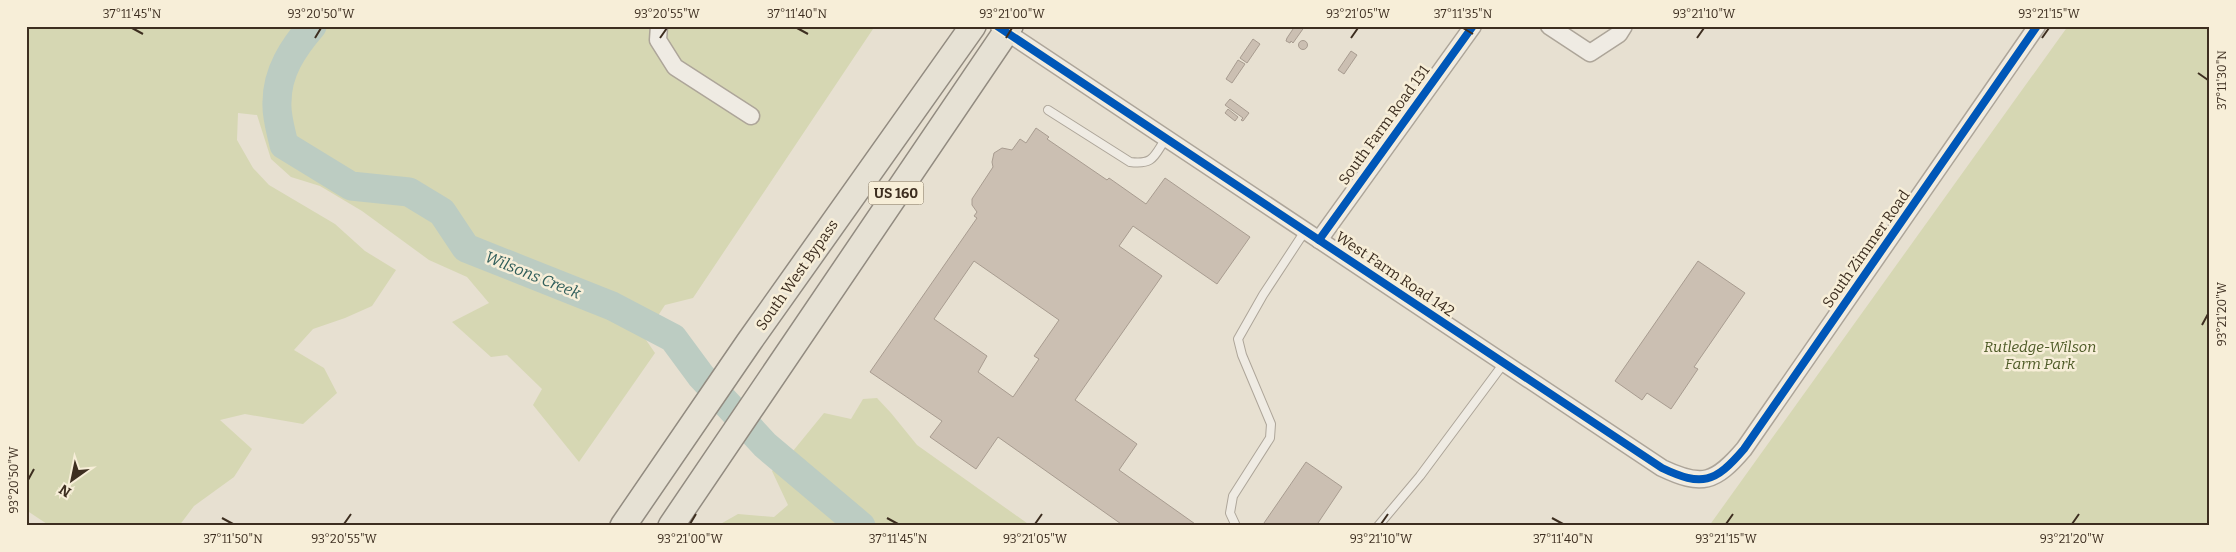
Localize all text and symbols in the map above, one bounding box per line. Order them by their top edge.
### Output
text: 37°11'45"N [103,7,162,21]
text: 93°20'50"W [287,7,355,21]
text: 93°20'55"W [634,7,701,21]
text: 37°11'40"N [767,7,827,21]
text: 93°21'00"W [979,7,1045,21]
text: 93°21'05"W [1326,7,1391,21]
text: 37°11'35"N [1434,7,1493,21]
text: 93°21'10"W [1673,7,1736,21]
text: 93°21'15"W [2018,7,2080,21]
text: 37°11'30"N [2215,50,2229,110]
street label: South Farm Road 131 [1335,62,1433,188]
road number: US 160 [868,182,924,204]
street label: South Zimmer Road [1819,187,1913,311]
street label: South West Bypass [752,216,842,334]
street label: West Farm Road 142 [1332,228,1458,320]
water label: Wilsons Creek [482,247,584,303]
text: 93°21'20"W [2215,281,2229,346]
park label: Rutledge-Wilson Farm Park [1984,338,2096,373]
text: 93°20'50"W [7,446,21,514]
north arrow [48,454,98,504]
text: N [56,480,74,501]
text: 37°11'50"N [203,532,263,546]
text: 93°20'55"W [311,532,378,546]
text: 93°21'00"W [657,532,723,546]
text: 37°11'45"N [869,532,928,546]
text: 93°21'05"W [1003,532,1068,546]
text: 93°21'10"W [1350,532,1413,546]
text: 37°11'40"N [1533,532,1593,546]
text: 93°21'15"W [1695,532,1757,546]
text: 93°21'20"W [2040,532,2105,546]

